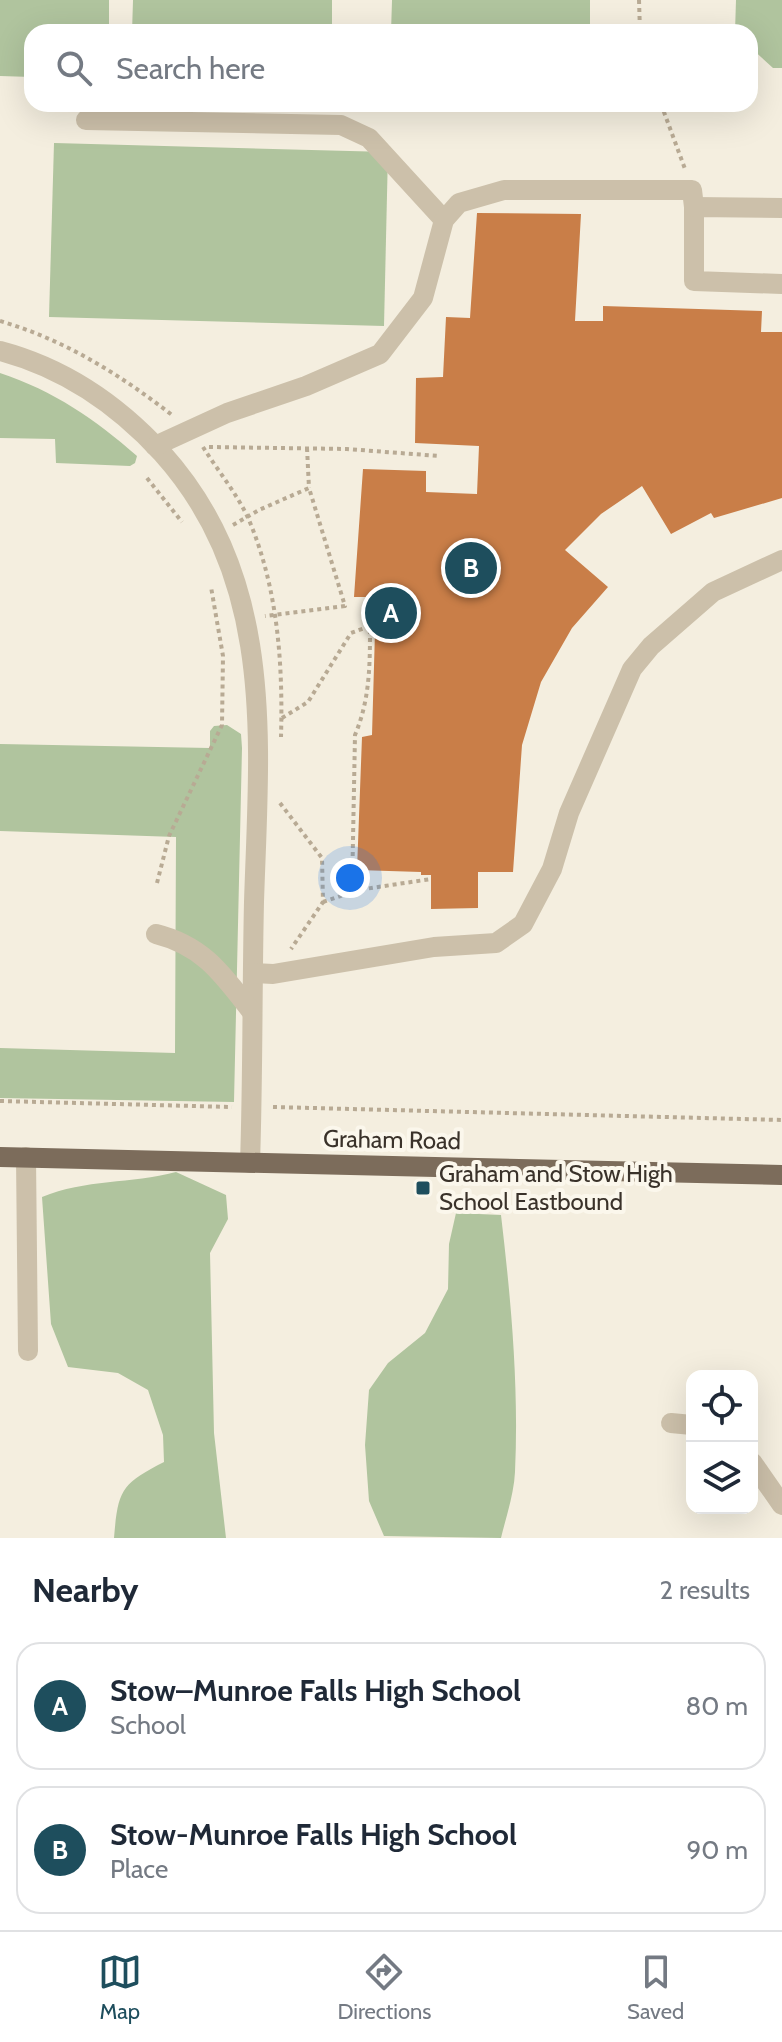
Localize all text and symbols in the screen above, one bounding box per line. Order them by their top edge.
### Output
search box [24,24,758,112]
icon: search [52,46,96,90]
text: Search here [116,50,265,87]
pin: B [445,538,497,598]
pin: A [365,583,417,643]
your location [330,858,370,898]
street label: Graham Road [323,1124,461,1155]
place label: Graham and Stow High School Eastbound [439,1159,673,1216]
marker: Graham and Stow High School Eastbound [414,1179,432,1197]
map controls [686,1370,758,1514]
button: locate [686,1370,758,1442]
button: layers [686,1442,758,1514]
text: Nearby [32,1569,139,1611]
text: 2 results [659,1574,750,1606]
text: Stow–Munroe Falls High School [110,1672,521,1709]
text: A [52,1690,68,1722]
text: 80 m [685,1690,748,1722]
text: School [110,1709,186,1741]
text: Stow-Munroe Falls High School [110,1816,517,1853]
text: B [52,1834,68,1866]
text: 90 m [686,1834,748,1866]
text: Place [110,1853,168,1885]
tab: Map [98,1950,142,2025]
tab: Directions [337,1950,431,2025]
tab: Saved [627,1950,684,2025]

